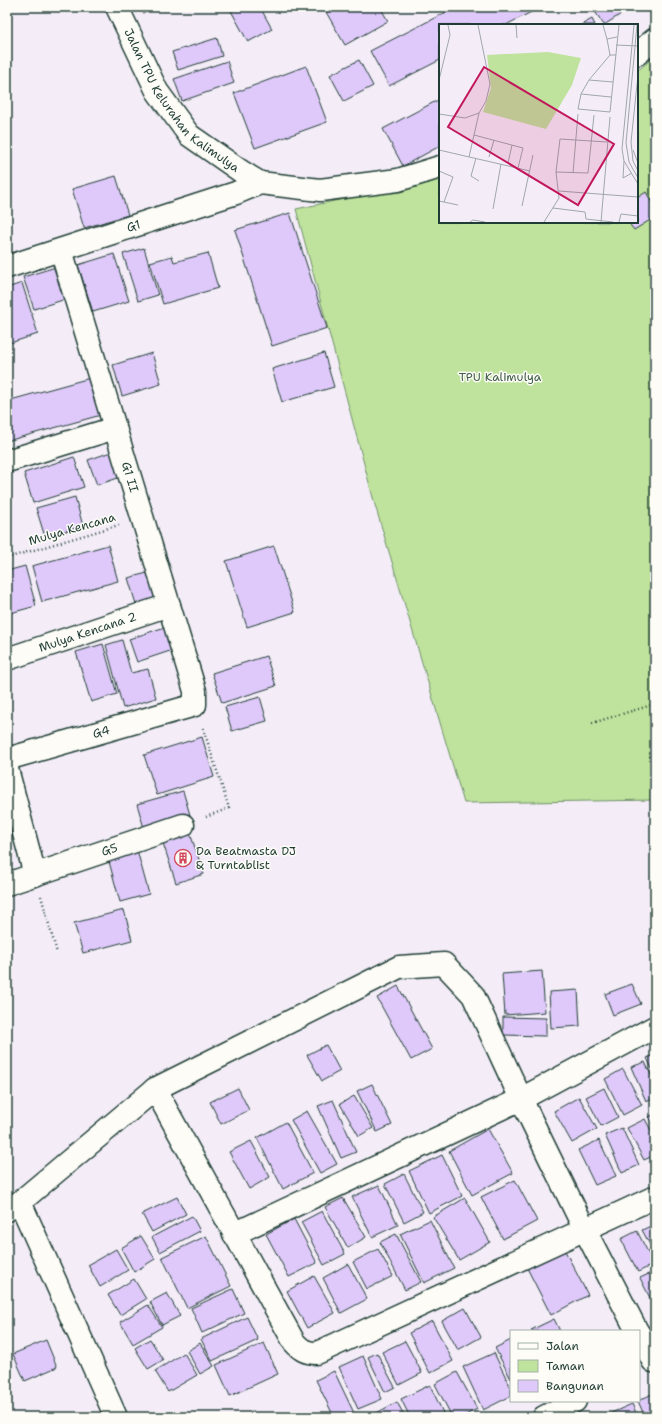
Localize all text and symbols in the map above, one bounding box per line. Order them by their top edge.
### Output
inset map [439,24,638,223]
street label: Jalan TPU Kelurahan Kalimulya [120,26,243,176]
street label: G1 [125,216,142,236]
park label: TPU Kalimulya [459,369,542,385]
street label: G1 II [118,460,142,495]
street label: Mulya Kencana [27,509,118,549]
street label: Mulya Kencana 2 [37,608,139,656]
street label: G4 [91,722,112,742]
street label: G5 [99,839,120,860]
place label: Da Beatmasta DJ & Turntablist [196,843,296,873]
building icon: Da Beatmasta DJ & Turntablist [173,848,193,868]
legend [510,1330,640,1402]
text: Jalan [546,1338,579,1354]
text: Taman [546,1358,585,1374]
text: Bangunan [546,1378,604,1394]

